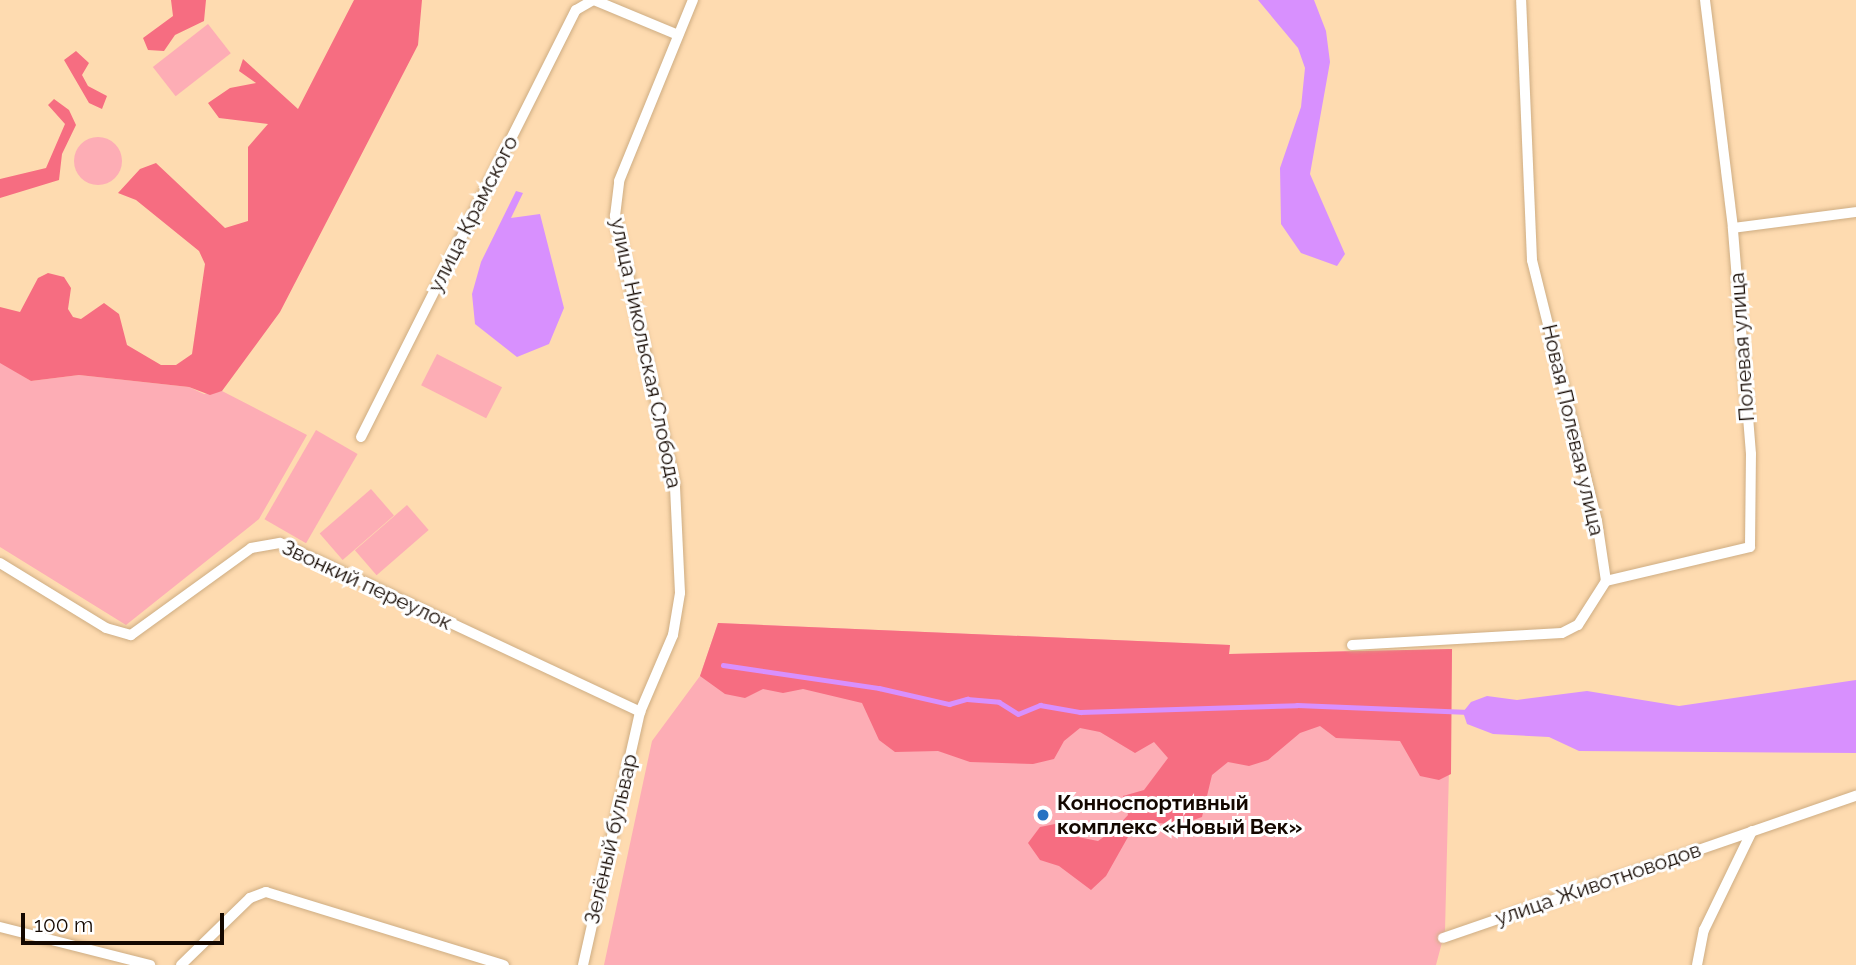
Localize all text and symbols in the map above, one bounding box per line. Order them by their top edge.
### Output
street label: улица Крамского [423,131,523,297]
street label: улица Никольская Слобода [605,216,687,490]
street label: Полевая улица [1724,271,1760,423]
street label: Новая Полевая улица [1536,322,1610,538]
street label: Звонкий переулок [278,535,456,635]
street label: Зелёный бульвар [579,751,643,927]
place label: Конноспортивный комплекс «Новый Век» [1057,790,1302,840]
marker: Конноспортивный комплекс «Новый Век» [1035,807,1051,823]
street label: улица Животноводов [1492,837,1704,931]
scale bar [24,898,228,942]
text: 100 m [34,912,93,937]

